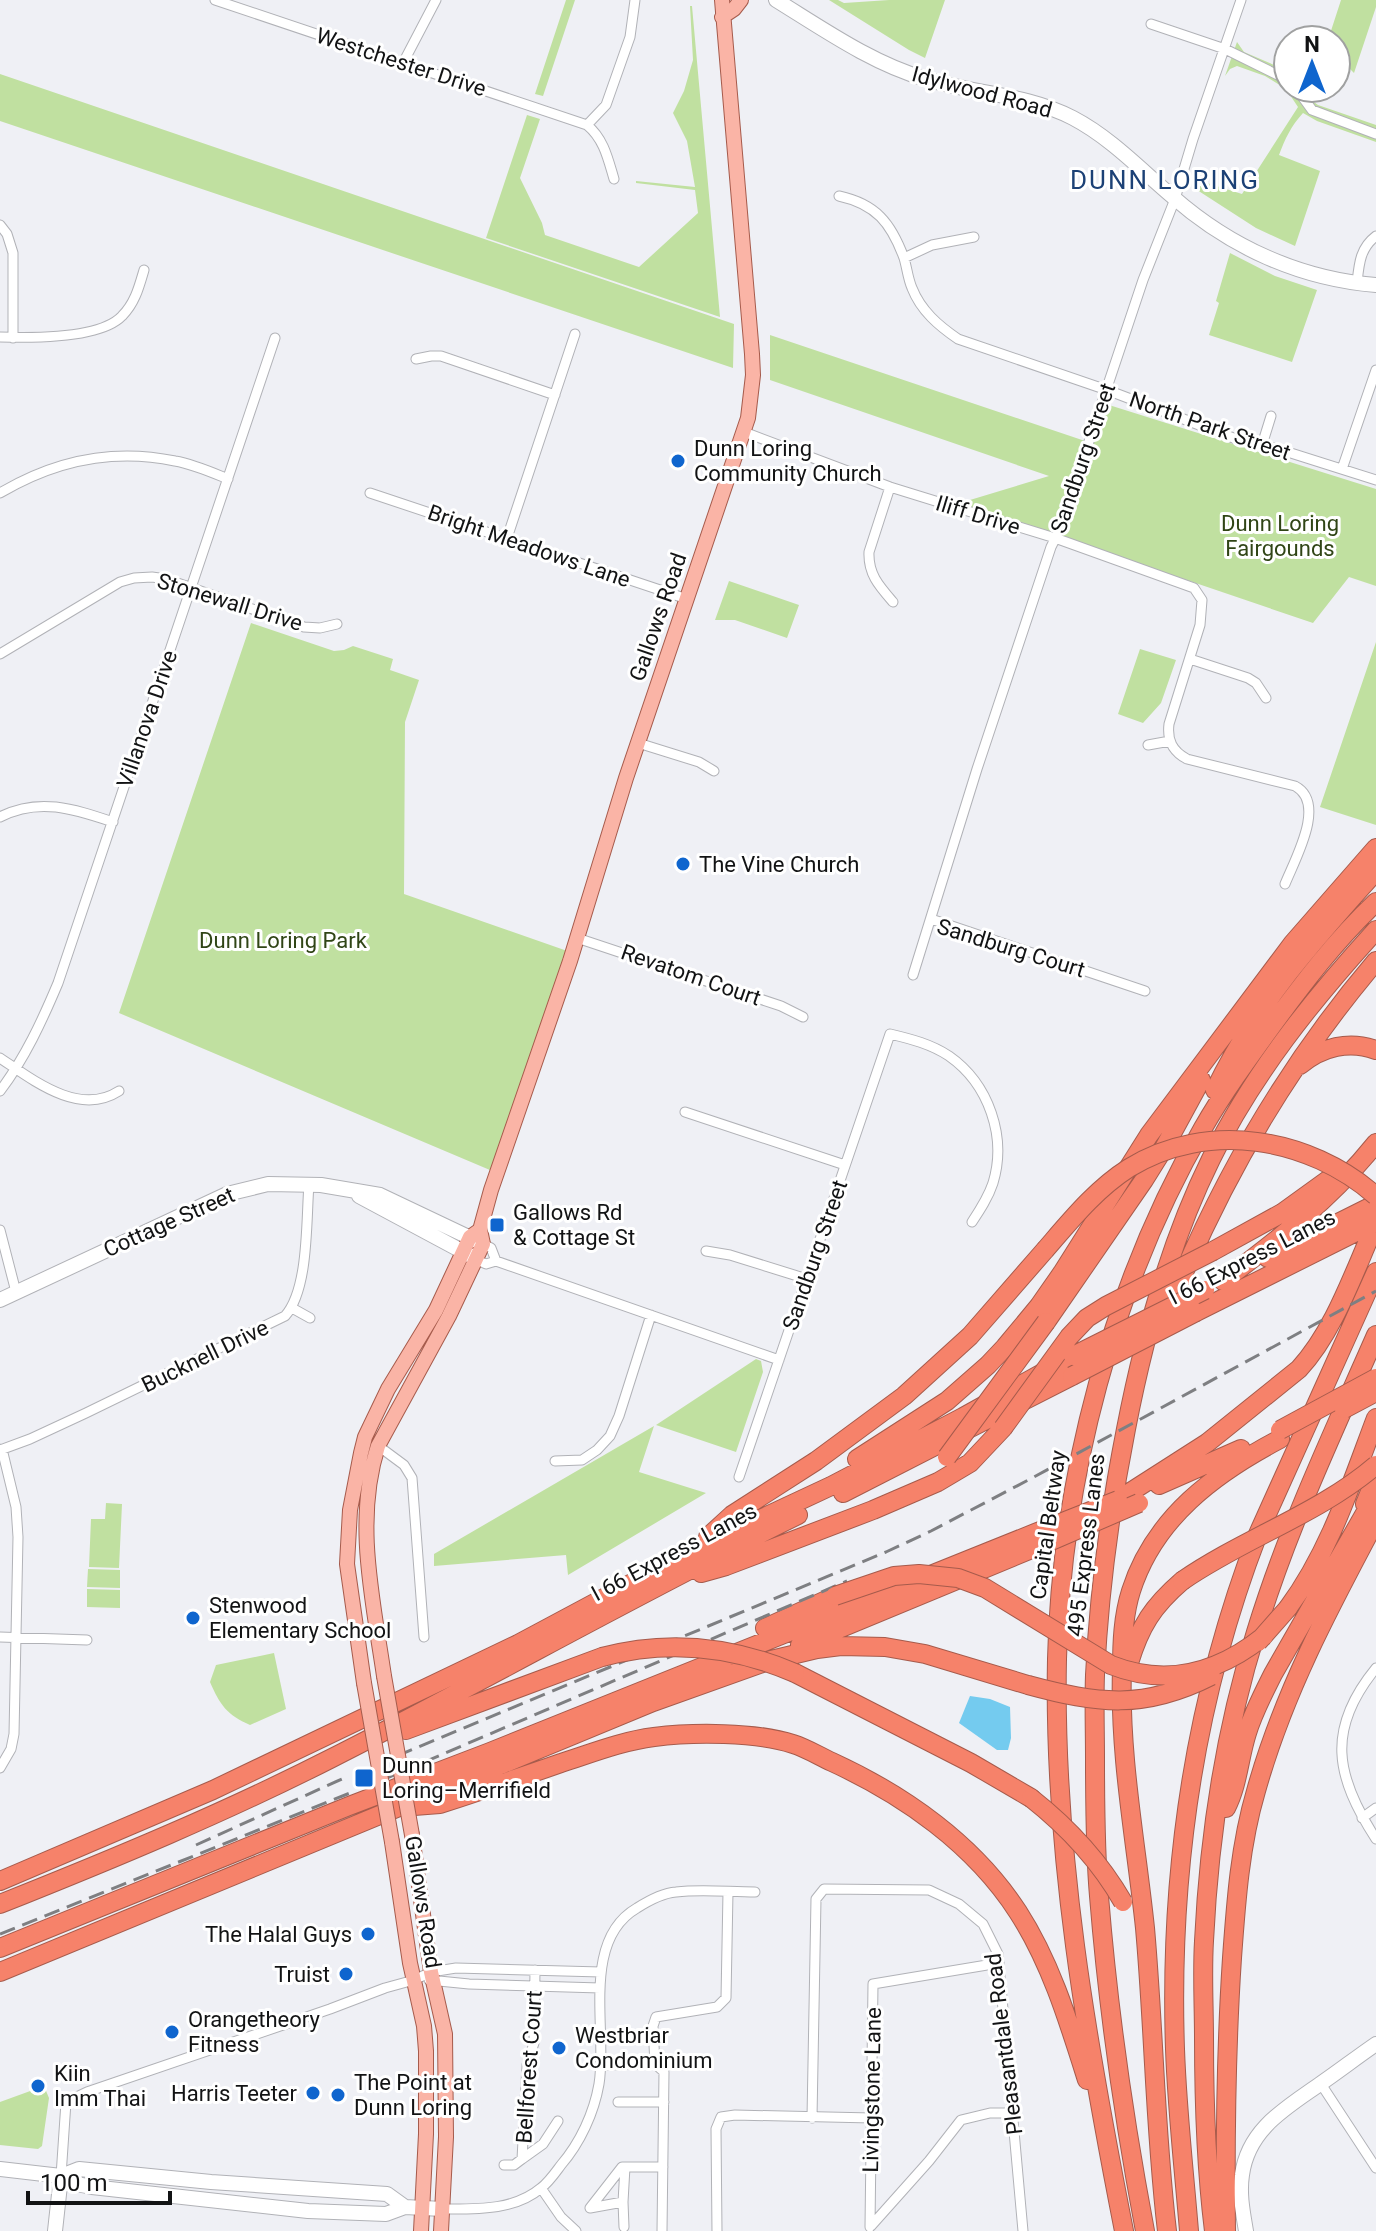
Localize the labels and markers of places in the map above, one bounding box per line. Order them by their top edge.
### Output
place label: Dunn Loring Community Church [694,436,882,486]
marker: Dunn Loring Community Church [669,452,687,470]
place label: The Vine Church [699,852,859,877]
marker: The Vine Church [674,855,692,873]
place label: Gallows Rd & Cottage St [513,1200,635,1250]
marker: Gallows Rd & Cottage St [488,1216,506,1234]
place label: Stenwood Elementary School [209,1593,391,1643]
marker: Stenwood Elementary School [184,1609,202,1627]
place label: Dunn Loring–Merrifield [382,1753,551,1803]
marker: Dunn Loring–Merrifield [353,1767,375,1789]
place label: The Halal Guys [205,1922,352,1947]
marker: The Halal Guys [359,1925,377,1943]
place label: Truist [274,1962,330,1987]
marker: Truist [337,1965,355,1983]
place label: Orangetheory Fitness [188,2007,320,2057]
marker: Orangetheory Fitness [163,2023,181,2041]
place label: Westbriar Condominium [575,2023,713,2073]
marker: Westbriar Condominium [550,2039,568,2057]
place label: Kiin Imm Thai [54,2061,146,2111]
place label: The Point at Dunn Loring [354,2070,472,2120]
marker: Kiin Imm Thai [29,2077,47,2095]
place label: Harris Teeter [171,2081,298,2106]
marker: Harris Teeter [304,2084,322,2102]
marker: The Point at Dunn Loring [329,2086,347,2104]

